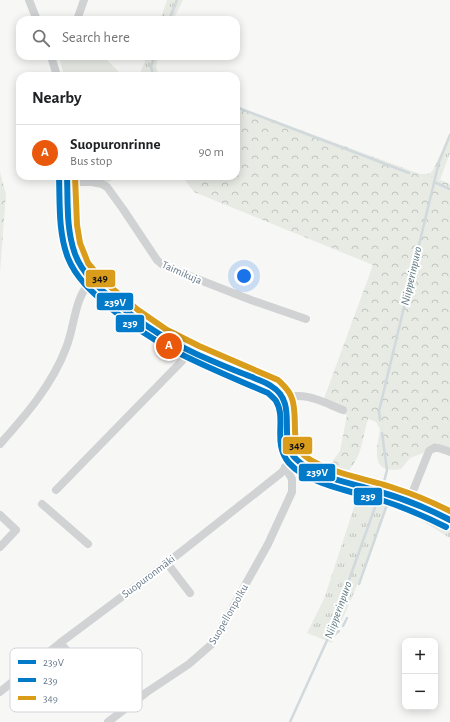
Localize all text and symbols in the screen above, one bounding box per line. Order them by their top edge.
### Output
search box [16,16,240,60]
icon: search [30,27,52,49]
text: Search here [62,30,130,45]
text: Nearby [32,89,82,106]
text: Suopuronrinne [70,137,161,152]
text: A [41,146,49,159]
text: 90 m [198,146,224,159]
text: Bus stop [70,155,112,168]
water label: Niipperinpuro [398,245,425,307]
street label: Taimikuja [160,259,203,286]
your location [234,266,254,286]
line badge: 349 [85,269,116,288]
text: 349 [92,273,108,284]
line badge: 239V [96,292,134,311]
text: 239V [104,297,126,308]
line badge: 239 [115,314,145,333]
text: 239 [122,318,138,329]
pin: A [156,331,182,361]
line badge: 349 [282,436,313,455]
text: 349 [289,440,305,451]
line badge: 239V [298,463,336,482]
text: 239V [306,467,328,478]
line badge: 239 [353,487,383,506]
text: 239 [360,491,376,502]
street label: Suopuronmäki [120,553,177,600]
water label: Niipperinpuro [322,580,355,641]
street label: Suopellonpolku [207,582,250,646]
map controls [402,638,438,710]
button: + [402,638,438,674]
legend [10,648,142,712]
text: 239V [43,657,65,668]
button: − [402,674,438,710]
text: 239 [43,675,58,686]
text: 349 [43,693,58,704]

